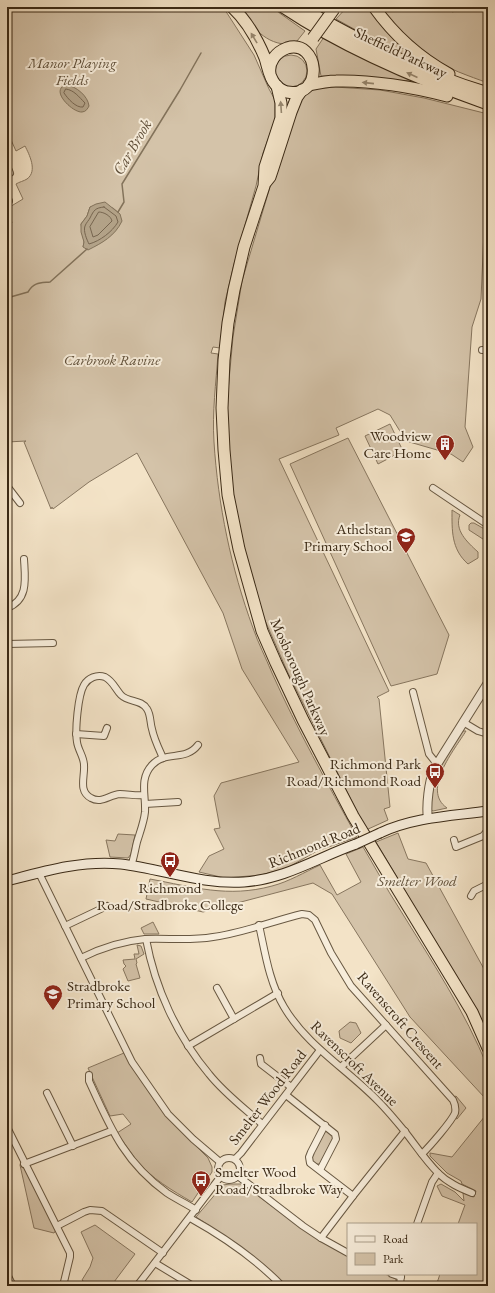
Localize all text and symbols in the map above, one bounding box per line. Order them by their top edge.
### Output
street label: Sheffield Parkway [352,22,451,82]
one-way arrow [251,32,258,44]
park label: Manor Playing Fields [27,53,117,89]
one-way arrow [407,72,418,78]
one-way arrow [362,80,374,86]
one-way arrow [277,101,284,113]
water label: Car Brook [108,115,157,179]
park label: Carbrook Ravine [64,350,161,369]
place label: Woodview Care Home [363,426,432,462]
building icon: Woodview Care Home [434,433,456,461]
place label: Athelstan Primary School [304,519,392,555]
school or university icon: Athelstan Primary School [395,526,417,554]
street label: Mosborough Parkway [267,615,336,739]
place label: Richmond Park Road/Richmond Road [286,754,422,790]
bus stop icon: Richmond Park Road/Richmond Road [424,761,446,789]
street label: Richmond Road [265,818,363,872]
bus stop icon: Richmond Road/Stradbroke College [159,850,181,878]
park label: Smelter Wood [376,871,457,890]
place label: Richmond Road/Stradbroke College [97,878,244,914]
street label: Ravenscroft Crescent [354,967,449,1073]
place label: Stradbroke Primary School [67,976,156,1012]
school or university icon: Stradbroke Primary School [42,983,64,1011]
street label: Ravenscroft Avenue [307,1016,403,1110]
street label: Smelter Wood Road [224,1045,310,1148]
place label: Smelter Wood Road/Stradbroke Way [215,1162,344,1198]
bus stop icon: Smelter Wood Road/Stradbroke Way [190,1169,212,1197]
legend [347,1223,477,1275]
text: Road [383,1231,409,1247]
text: Park [383,1251,404,1267]

